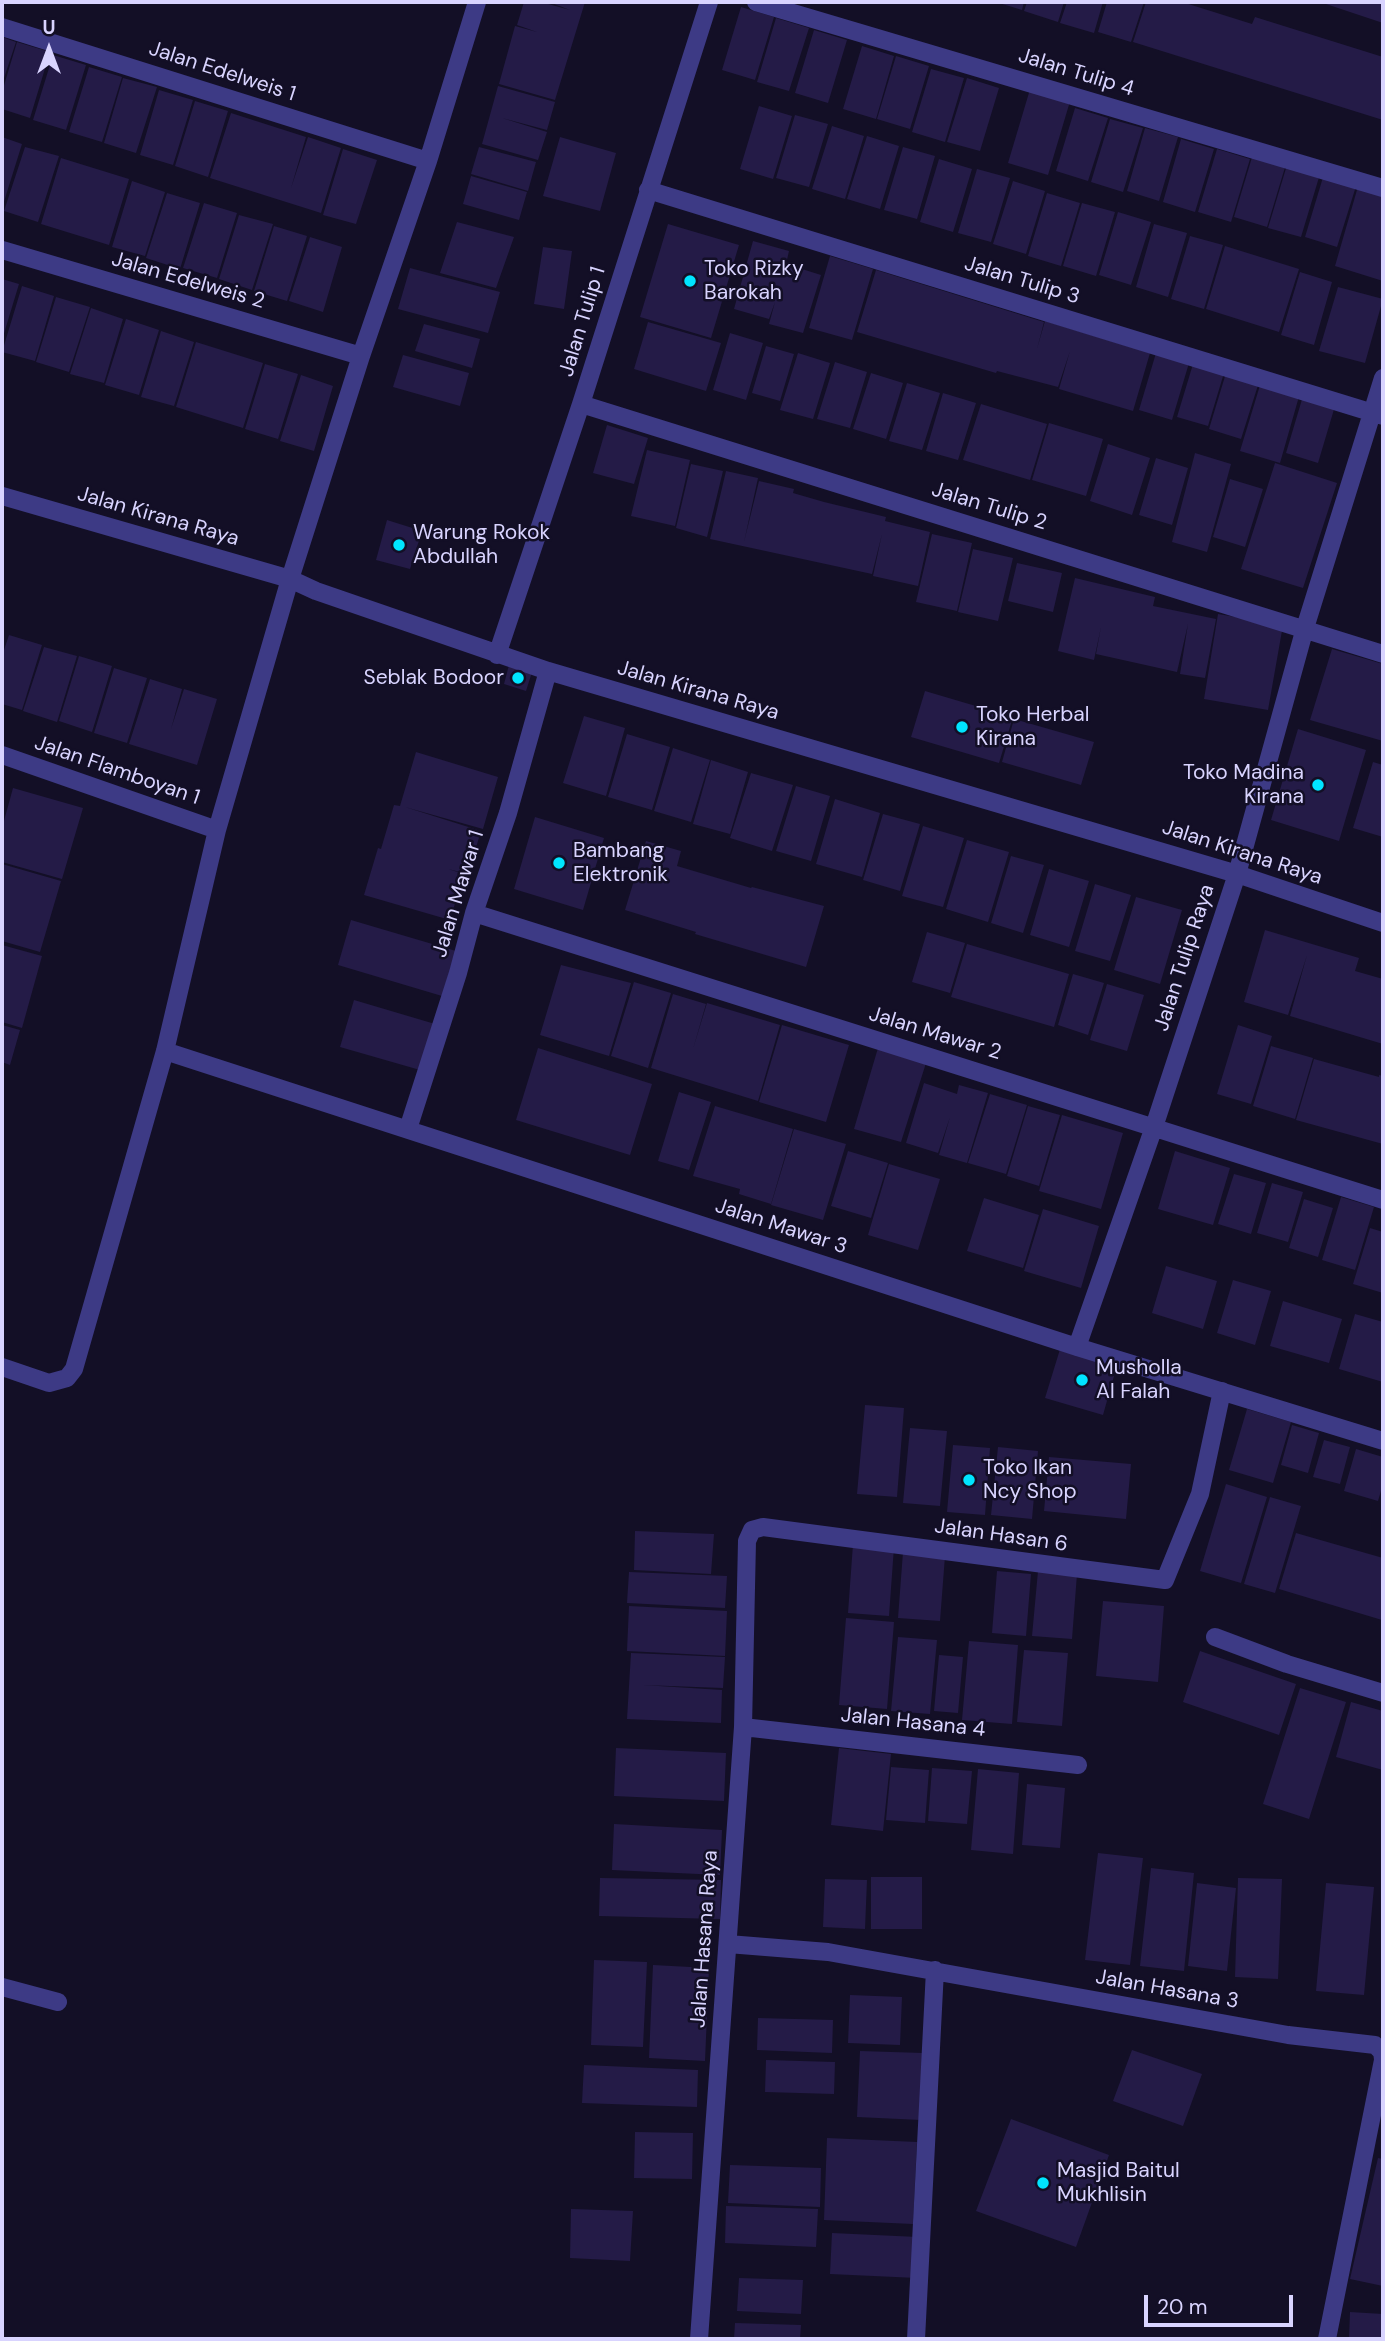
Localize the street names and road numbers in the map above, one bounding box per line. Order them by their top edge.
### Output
street label: Jalan Edelweis 1 [146,36,298,108]
street label: Jalan Tulip 4 [1015,43,1137,103]
street label: Jalan Edelweis 2 [109,247,267,315]
street label: Jalan Tulip 3 [961,252,1083,310]
street label: Jalan Tulip 1 [554,264,612,380]
street label: Jalan Tulip 2 [928,478,1050,536]
street label: Jalan Kirana Raya [74,482,242,552]
street label: Jalan Kirana Raya [614,656,782,726]
street label: Jalan Flamboyan 1 [31,731,203,811]
street label: Jalan Kirana Raya [1159,815,1325,891]
street label: Jalan Mawar 1 [428,827,490,961]
street label: Jalan Tulip Raya [1149,882,1221,1034]
street label: Jalan Mawar 2 [866,1002,1004,1066]
street label: Jalan Mawar 3 [712,1194,850,1260]
street label: Jalan Hasan 6 [933,1514,1069,1558]
street label: Jalan Hasana 4 [839,1703,987,1743]
street label: Jalan Hasana Raya [686,1849,724,2029]
street label: Jalan Hasana 3 [1093,1965,1241,2015]

